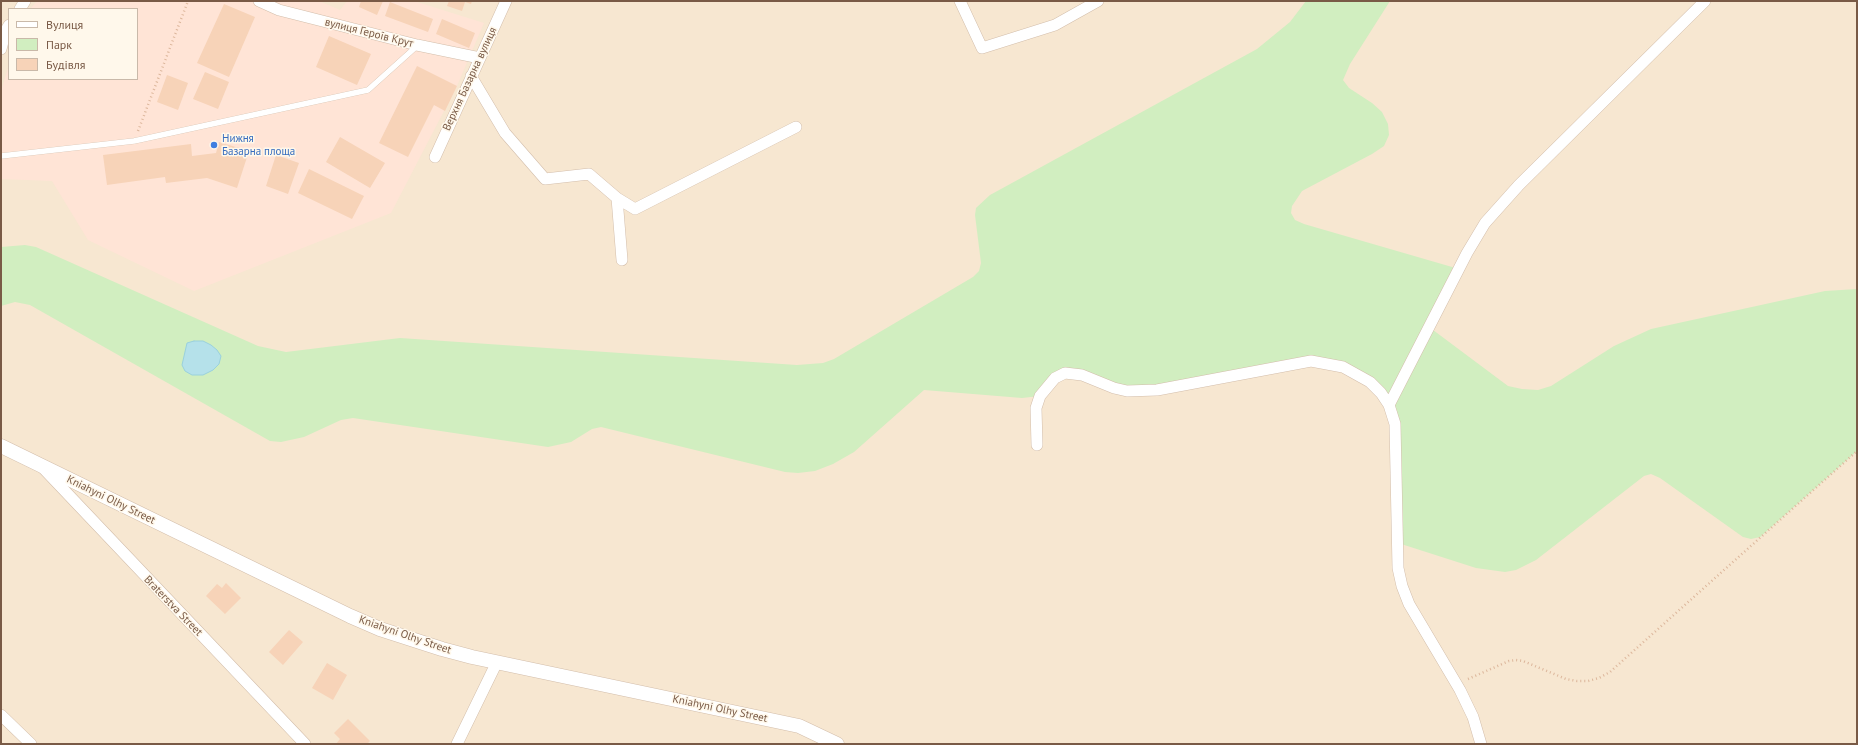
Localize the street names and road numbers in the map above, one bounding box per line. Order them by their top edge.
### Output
street label: вулиця Героїв Крут [323,16,415,50]
street label: Верхня Базарна вулиця [440,25,500,133]
street label: Kniahyni Olhy Street [65,473,157,527]
street label: Braterstva Street [141,573,205,639]
street label: Kniahyni Olhy Street [357,613,453,657]
street label: Kniahyni Olhy Street [671,692,769,726]

